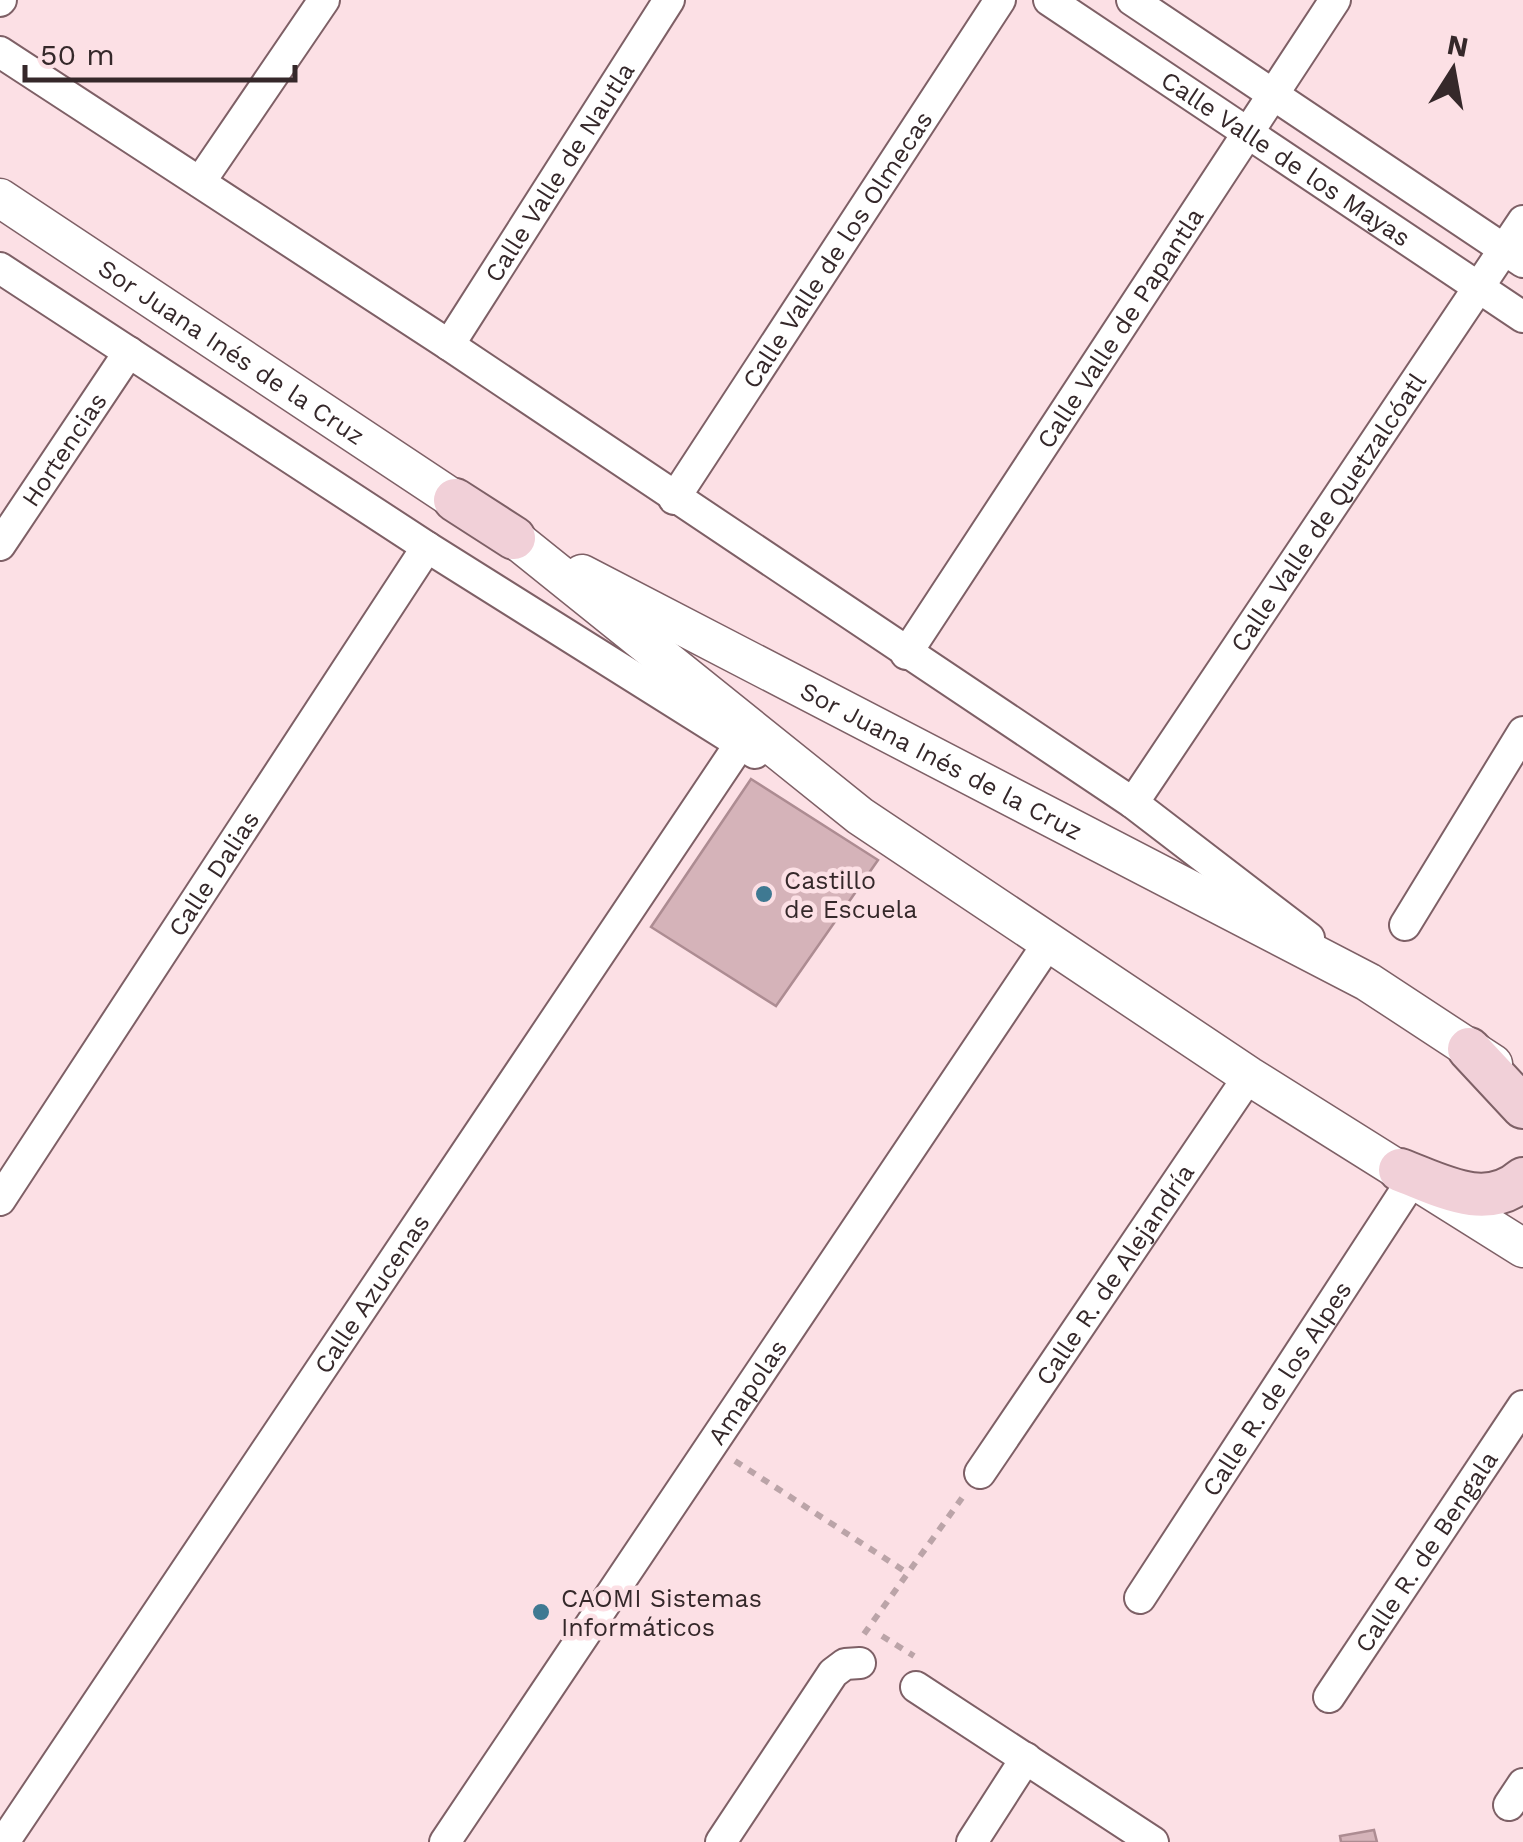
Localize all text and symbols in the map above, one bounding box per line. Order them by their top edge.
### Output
scale bar [25,20,295,82]
north arrow [1403,20,1503,120]
text: N [1444,28,1471,64]
text: 50 m [40,37,115,72]
street label: Calle Valle de Nautla [479,57,640,287]
street label: Calle Valle de los Mayas [1156,65,1416,252]
street label: Calle Valle de los Olmecas [736,106,938,393]
street label: Calle Valle de Papantla [1031,202,1209,454]
street label: Sor Juana Inés de la Cruz [93,253,370,450]
street label: Calle Valle de Quetzalcóatl [1224,367,1432,657]
street label: Hortencias [15,387,112,512]
street label: Sor Juana Inés de la Cruz [796,676,1087,846]
street label: Calle Dalias [162,806,265,942]
place label: Castillo de Escuela [784,866,917,924]
marker: Castillo de Escuela [753,883,775,905]
street label: Calle R. de Alejandría [1030,1158,1200,1390]
street label: Calle Azucenas [308,1209,435,1379]
street label: Calle R. de los Alpes [1196,1275,1357,1502]
street label: Amapolas [701,1334,793,1450]
street label: Calle R. de Bengala [1349,1445,1503,1657]
place label: CAOMI Sistemas Informáticos [561,1584,762,1642]
marker: CAOMI Sistemas Informáticos [530,1601,552,1623]

